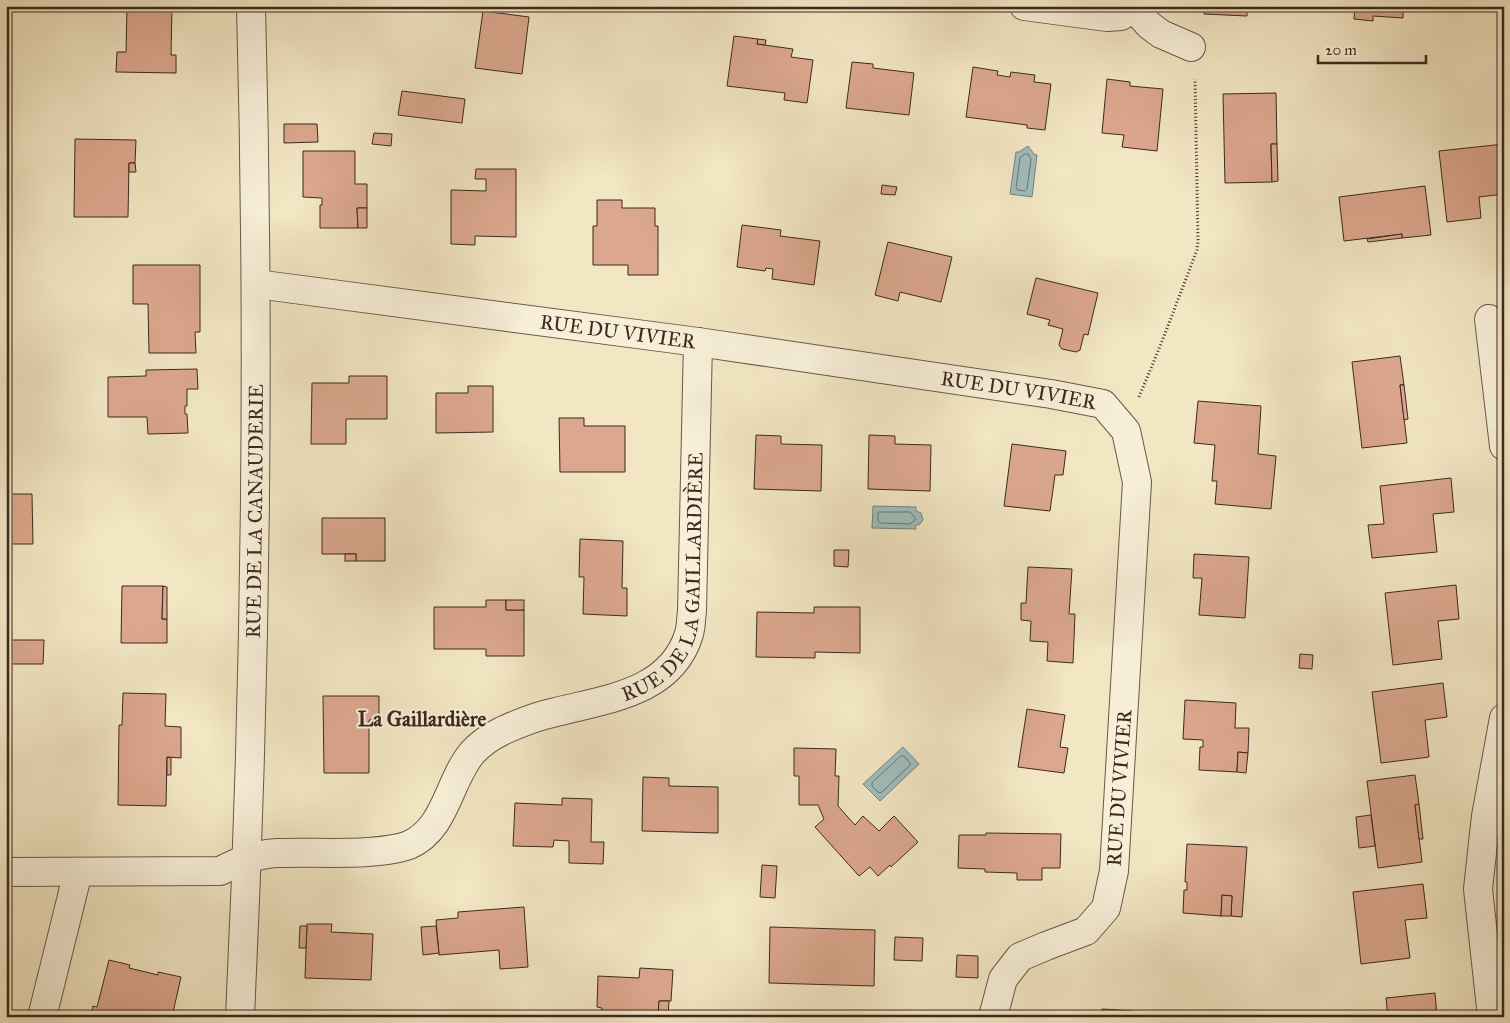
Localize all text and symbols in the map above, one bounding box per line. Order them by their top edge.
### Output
scale bar [1318,32,1425,64]
text: 20 m [1325,41,1357,59]
street label: RUE DU VIVIER [539,309,698,354]
street label: RUE DU VIVIER [939,366,1099,415]
street label: RUE DE LA CANAUDERIE [241,384,268,639]
street label: RUE DE LA GAILLARDIÈRE [618,452,708,706]
district label: La Gaillardière [358,706,486,732]
street label: RUE DU VIVIER [1102,708,1137,867]

